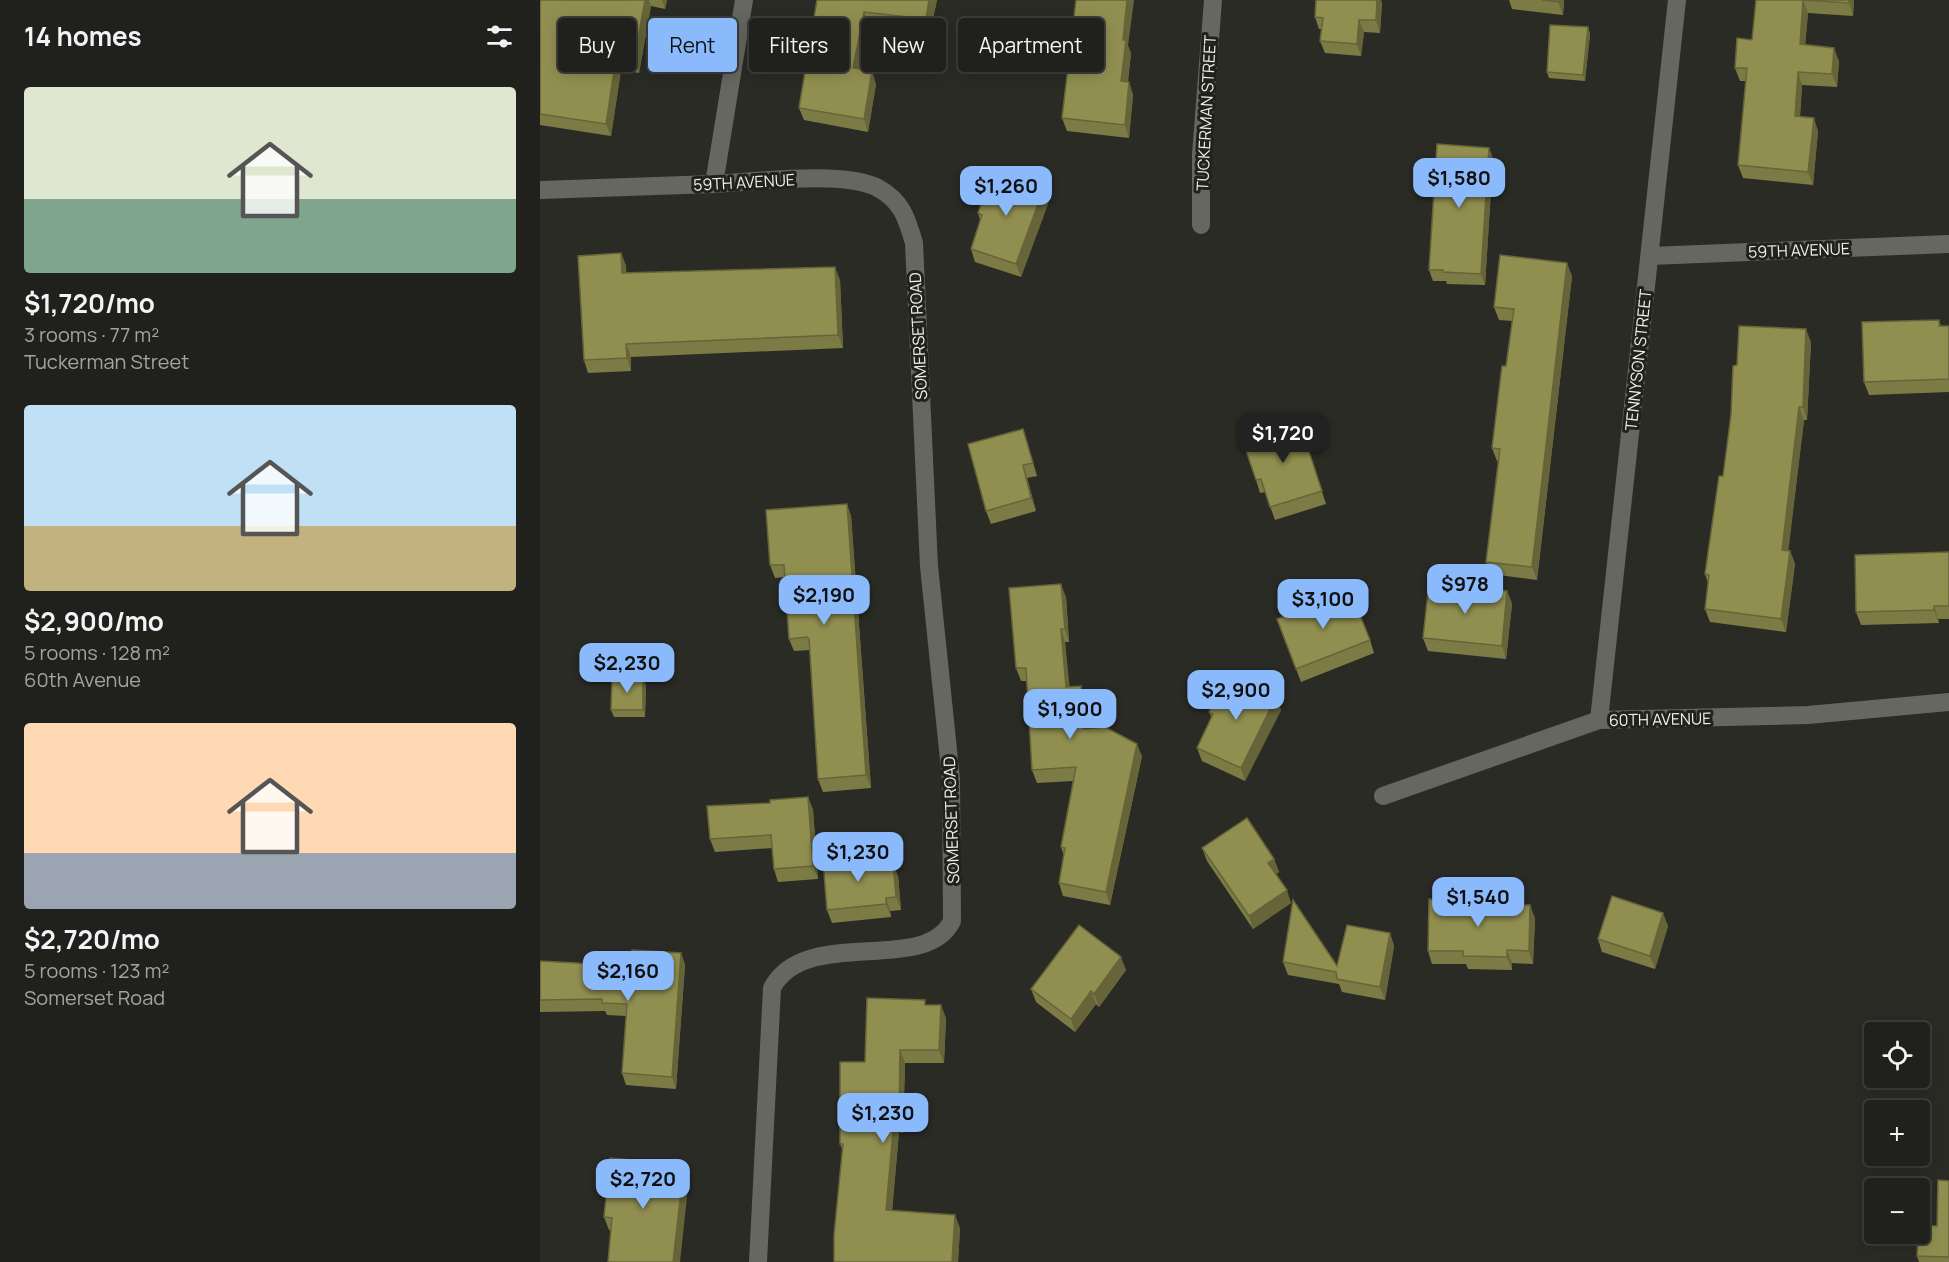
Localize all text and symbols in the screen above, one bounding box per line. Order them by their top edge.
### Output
text: 14 homes [24,18,142,54]
chip: Buy [558,18,636,72]
chip: Rent [648,18,737,72]
chip: Filters [749,18,849,72]
chip: New [861,18,946,72]
chip: Apartment [958,18,1104,72]
icon: filters [483,20,516,53]
street label: TUCKERMAN STREET [1191,34,1221,191]
icon: home [216,126,324,234]
pin: $1,580 [1410,158,1508,209]
text: $1,580 [1427,164,1491,191]
pin: $1,260 [957,166,1055,217]
street label: 59TH AVENUE [693,168,795,196]
text: $1,260 [974,172,1038,199]
street label: 59TH AVENUE [1748,237,1850,263]
street label: SOMERSET ROAD [904,271,932,400]
text: $1,720/mo [24,285,155,321]
street label: TENNYSON STREET [1620,288,1656,432]
text: 3 rooms · 77 m² [24,321,159,348]
text: Tuckerman Street [24,348,189,375]
pin: $1,720 [1234,413,1332,464]
text: $1,720 [1252,419,1314,446]
icon: home [216,444,324,552]
pin: $978 [1429,564,1501,615]
text: $978 [1441,570,1489,597]
pin: $2,190 [775,575,873,626]
pin: $3,100 [1274,579,1372,630]
text: $2,190 [793,581,855,608]
text: $3,100 [1292,585,1354,612]
text: $2,900/mo [24,603,164,639]
text: 5 rooms · 128 m² [24,639,170,666]
pin: $2,230 [578,643,676,694]
text: $2,230 [593,649,661,676]
text: 60th Avenue [24,666,141,693]
pin: $2,900 [1187,670,1285,721]
text: $2,900 [1201,676,1271,703]
pin: $1,900 [1021,689,1119,740]
text: $1,900 [1037,695,1103,722]
street label: 60TH AVENUE [1609,707,1711,731]
street label: SOMERSET ROAD [938,756,964,884]
icon: home [216,762,324,870]
pin: $1,230 [809,832,907,883]
text: $1,230 [826,838,890,865]
pin: $1,540 [1429,877,1527,928]
text: $1,540 [1446,883,1510,910]
text: $2,720/mo [24,921,160,957]
pin: $2,160 [579,951,677,1002]
text: 5 rooms · 123 m² [24,957,169,984]
text: $2,160 [597,957,659,984]
text: Somerset Road [24,984,165,1011]
map controls [1864,1022,1930,1244]
button: locate [1864,1022,1930,1088]
pin: $1,230 [834,1093,932,1144]
text: $1,230 [851,1099,915,1126]
button: + [1864,1100,1930,1166]
pin: $2,720 [594,1159,692,1210]
text: $2,720 [610,1165,676,1192]
button: − [1864,1178,1930,1244]

